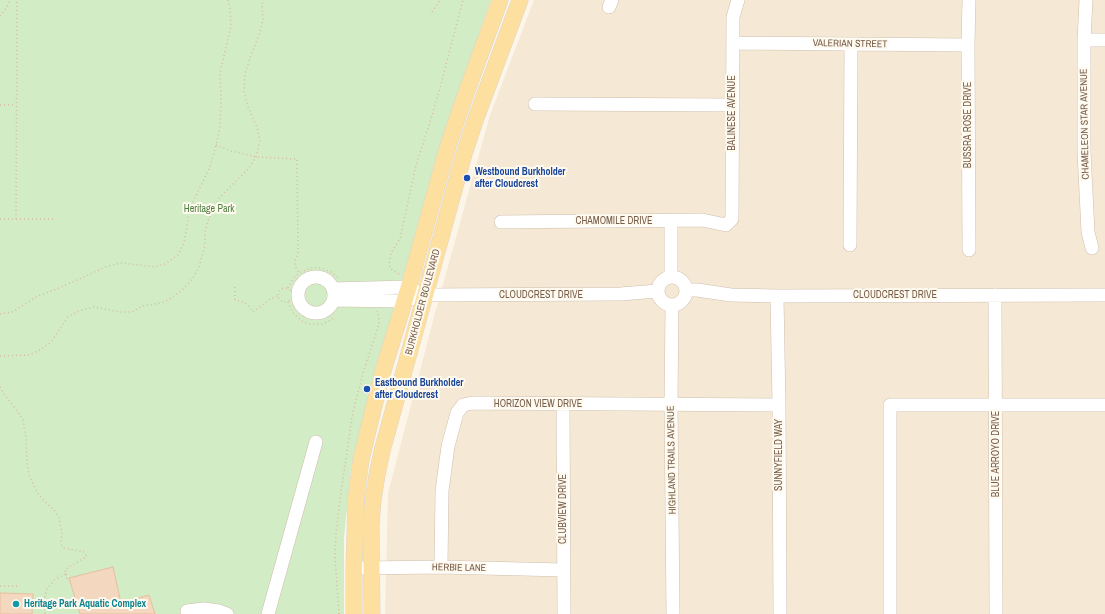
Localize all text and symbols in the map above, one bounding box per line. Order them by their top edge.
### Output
street label: VALERIAN STREET [813,37,887,51]
street label: CHAMELEON STAR AVENUE [1078,68,1092,180]
street label: BALINESE AVENUE [726,75,738,151]
street label: BUSSRA ROSE DRIVE [962,82,974,168]
place label: Westbound Burkholder after Cloudcrest [475,166,566,190]
marker: Westbound Burkholder after Cloudcrest [462,173,472,183]
park label: Heritage Park [184,203,234,215]
street label: CHAMOMILE DRIVE [576,215,652,227]
street label: BURKHOLDER BOULEVARD [403,248,443,356]
street label: CLOUDCREST DRIVE [499,289,583,301]
street label: CLOUDCREST DRIVE [853,289,937,301]
place label: Eastbound Burkholder after Cloudcrest [375,377,463,400]
marker: Eastbound Burkholder after Cloudcrest [362,384,372,394]
street label: HORIZON VIEW DRIVE [494,398,582,410]
street label: HIGHLAND TRAILS AVENUE [665,406,679,514]
street label: BLUE ARROYO DRIVE [990,411,1002,497]
street label: SUNNYFIELD WAY [773,419,785,491]
street label: CLUBVIEW DRIVE [557,474,569,544]
street label: HERBIE LANE [432,562,486,574]
place label: Heritage Park Aquatic Complex [24,598,146,610]
marker: Heritage Park Aquatic Complex [11,599,21,609]

